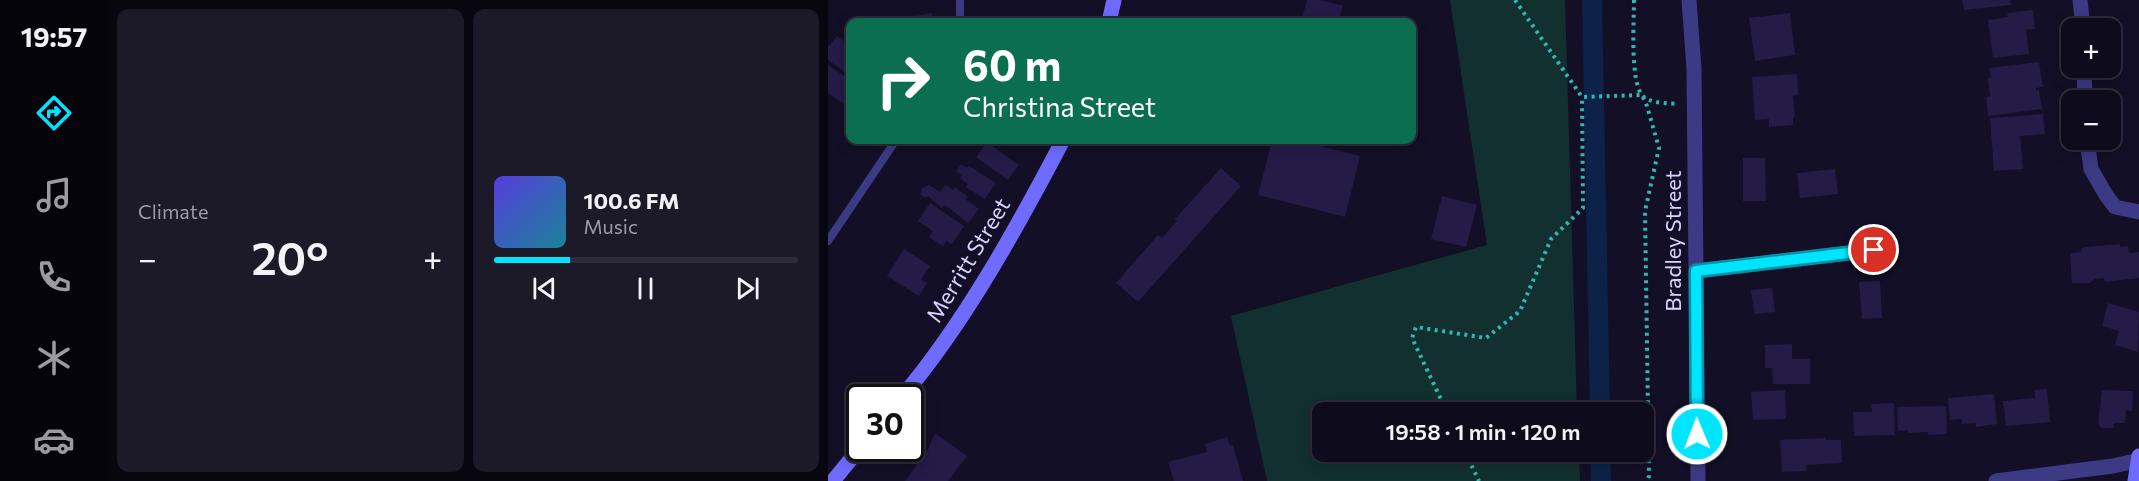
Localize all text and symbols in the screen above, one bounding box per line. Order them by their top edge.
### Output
map controls [2061,18,2121,150]
button: + [2061,18,2121,78]
text: 19:57 [21,20,87,53]
text: 60 m [963,38,1062,90]
icon: right [864,42,942,120]
text: Christina Street [963,90,1156,123]
button: − [2061,90,2121,150]
icon: directions [33,92,75,134]
street label: Bradley Street [1659,170,1686,312]
icon: music [33,174,75,216]
text: 100.6 FM [584,187,680,214]
street label: Merritt Street [920,193,1015,327]
text: Climate [138,199,208,223]
text: Music [584,214,638,238]
pin [1848,224,1899,275]
text: 20° [251,229,328,284]
icon: arrive [1857,233,1890,266]
text: − [138,237,157,278]
text: + [423,237,442,278]
icon: phone [33,256,75,298]
icon: previous [528,272,561,305]
icon: pause [629,272,662,305]
icon: next [731,272,764,305]
icon: climate [33,337,75,379]
speed limit sign: 30 [846,384,924,462]
position arrow [1665,402,1729,466]
text: 19:58 · 1 min · 120 m [1385,418,1581,445]
icon: car [33,419,75,461]

